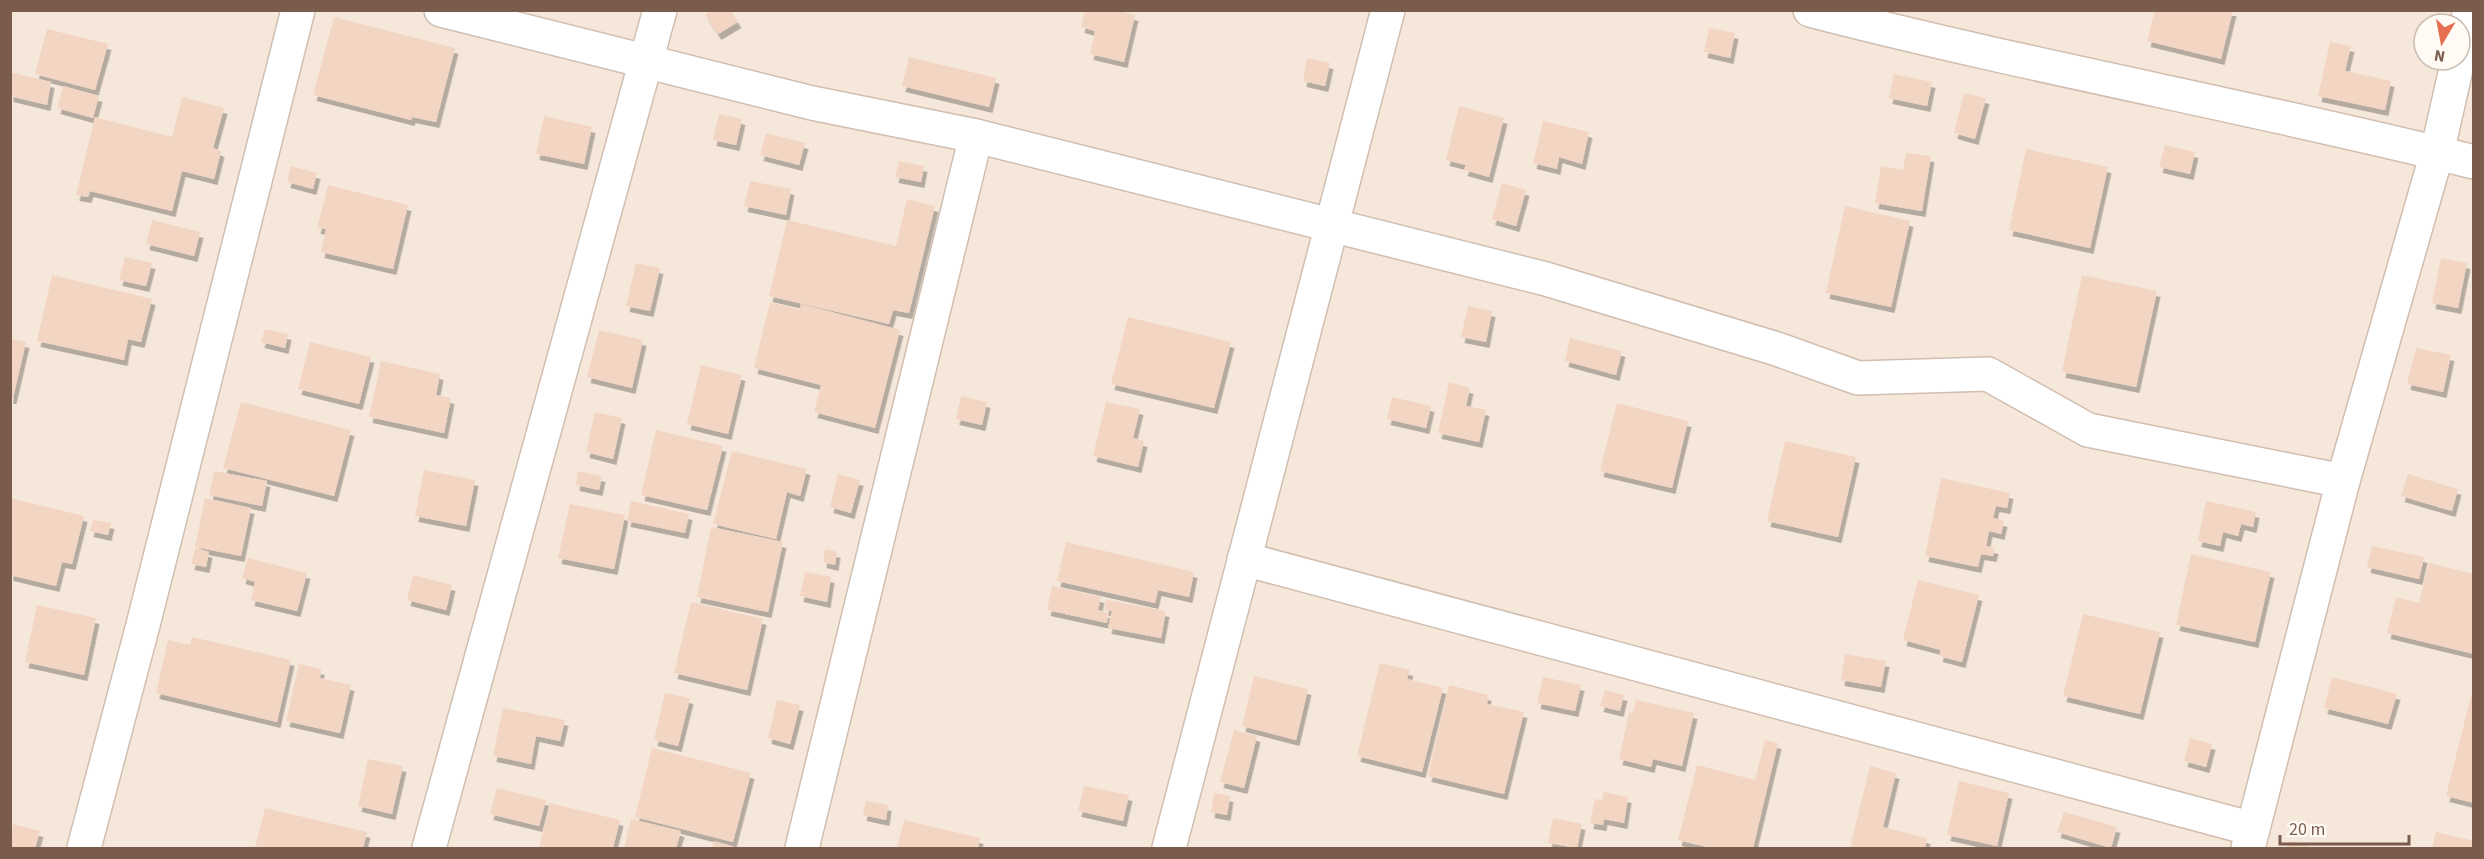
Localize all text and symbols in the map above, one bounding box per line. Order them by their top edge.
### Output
north arrow [2412,12,2472,72]
text: N [2432,44,2447,68]
scale bar [2280,808,2409,846]
text: 20 m [2289,817,2325,842]

